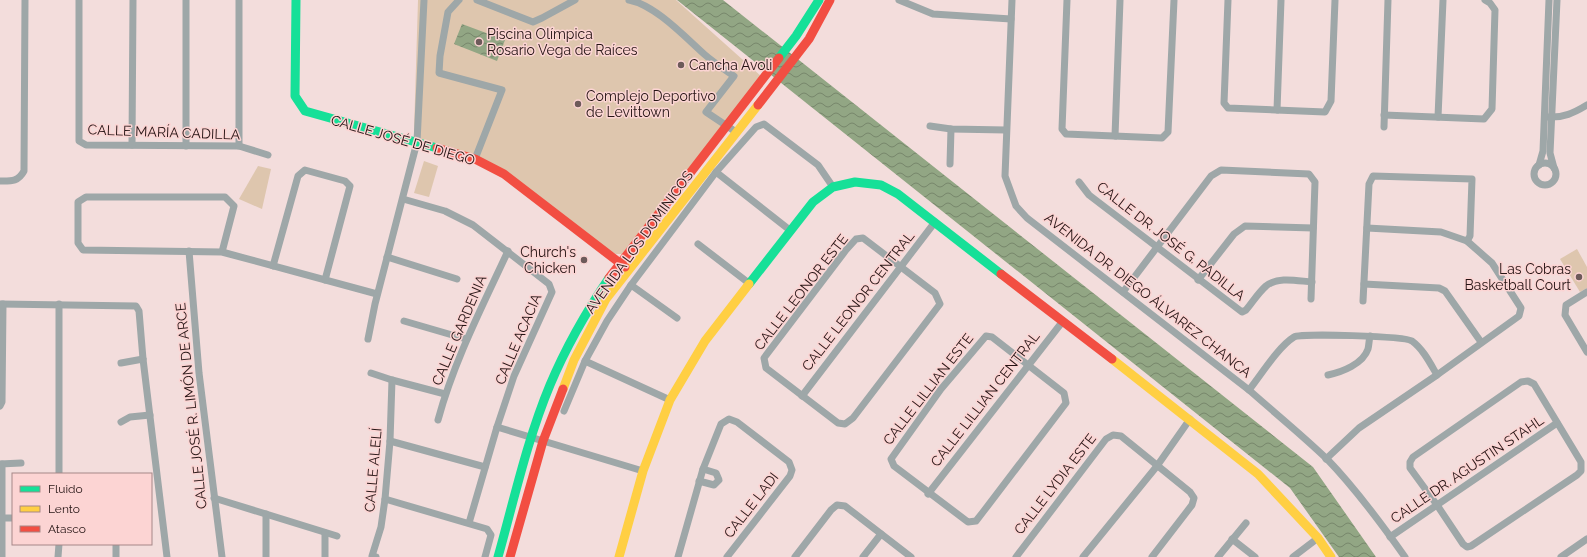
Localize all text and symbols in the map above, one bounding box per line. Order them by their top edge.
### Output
place label: Piscina Olímpica Rosario Vega de Raíces [487,26,638,58]
marker: Piscina Olímpica Rosario Vega de Raíces [474,37,484,47]
place label: Cancha Avoli [689,57,772,73]
marker: Cancha Avoli [676,60,686,70]
place label: Complejo Deportivo de Levittown [586,88,716,120]
marker: Complejo Deportivo de Levittown [573,99,583,109]
street label: CALLE JOSÉ DE DIEGO [329,111,477,168]
street label: CALLE MARÍA CADILLA [88,120,241,143]
street label: AVENIDA LOS DOMINICOS [582,167,696,317]
street label: CALLE DR. JOSÉ G. PADILLA [1094,178,1249,304]
street label: AVENIDA DR. DIEGO ÁLVAREZ CHANCA [1042,209,1255,381]
street label: CALLE LEONOR CENTRAL [799,228,917,374]
street label: CALLE LEONOR ESTE [751,231,851,353]
place label: Church's Chicken [520,244,576,276]
marker: Church's Chicken [579,255,589,265]
place label: Las Cobras Basketball Court [1465,261,1571,293]
street label: CALLE GARDENIA [429,272,490,388]
marker: Las Cobras Basketball Court [1574,272,1584,282]
street label: CALLE ACACIA [492,291,545,387]
street label: CALLE JOSÉ R. LIMÓN DE ARCE [171,302,210,510]
street label: CALLE LILLIAN CENTRAL [927,328,1043,470]
street label: CALLE LILLIAN ESTE [880,330,976,448]
street label: CALLE DR. AGUSTIN STAHL [1388,412,1546,526]
street label: CALLE ALELÍ [360,427,385,513]
street label: CALLE LYDIA ESTE [1011,431,1099,537]
street label: CALLE LADI [721,469,781,541]
legend [12,473,152,545]
text: Fluido [48,482,83,496]
text: Lento [48,502,80,516]
text: Atasco [48,522,86,536]

